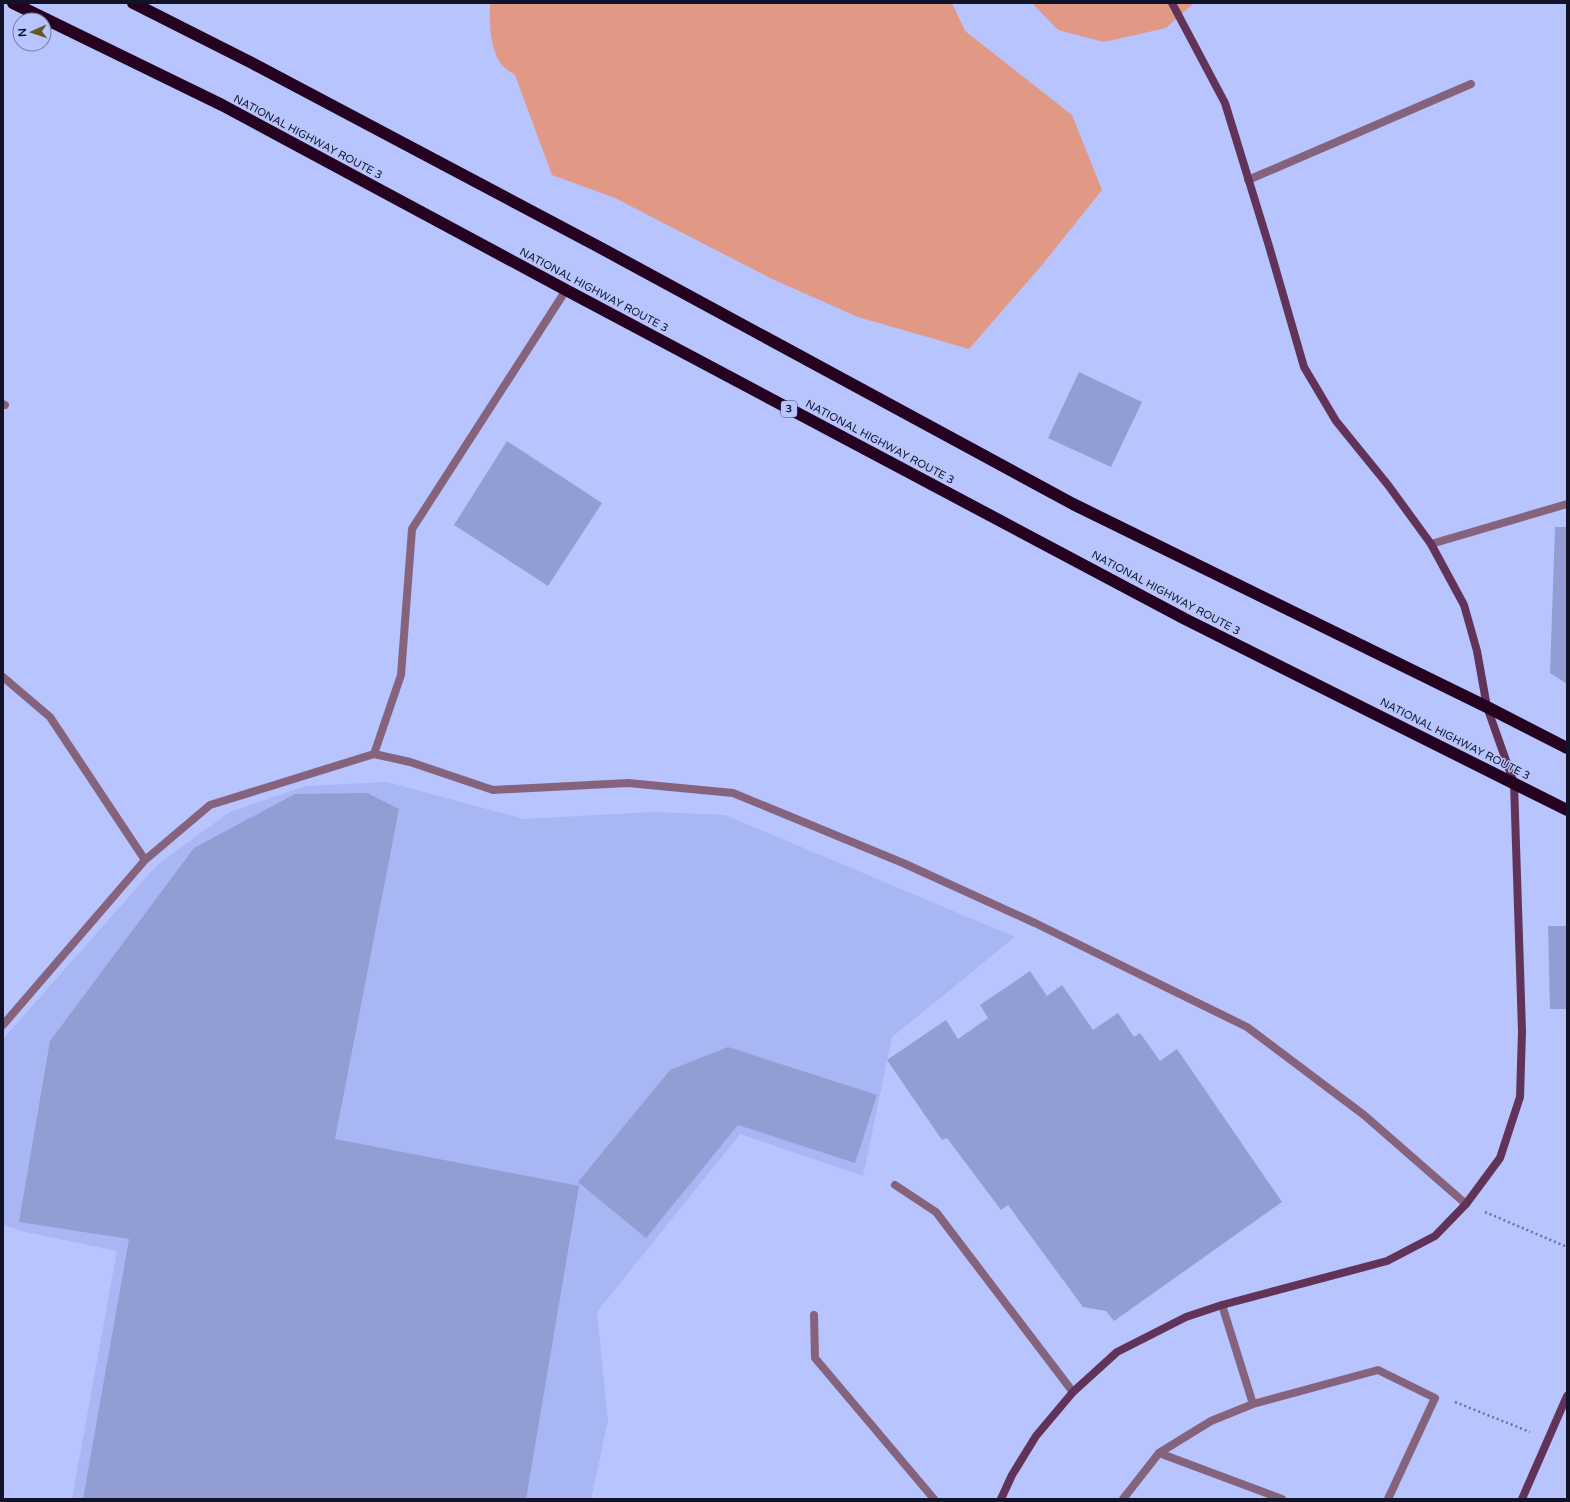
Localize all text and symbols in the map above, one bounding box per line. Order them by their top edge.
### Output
north arrow [12,12,52,52]
text: N [16,28,29,37]
street label: NATIONAL HIGHWAY ROUTE 3 [231,92,385,182]
street label: NATIONAL HIGHWAY ROUTE 3 [517,245,671,335]
street label: NATIONAL HIGHWAY ROUTE 3 [803,397,957,487]
road number: 3 [781,401,797,417]
street label: NATIONAL HIGHWAY ROUTE 3 [1089,548,1243,638]
street label: NATIONAL HIGHWAY ROUTE 3 [1378,695,1532,783]

